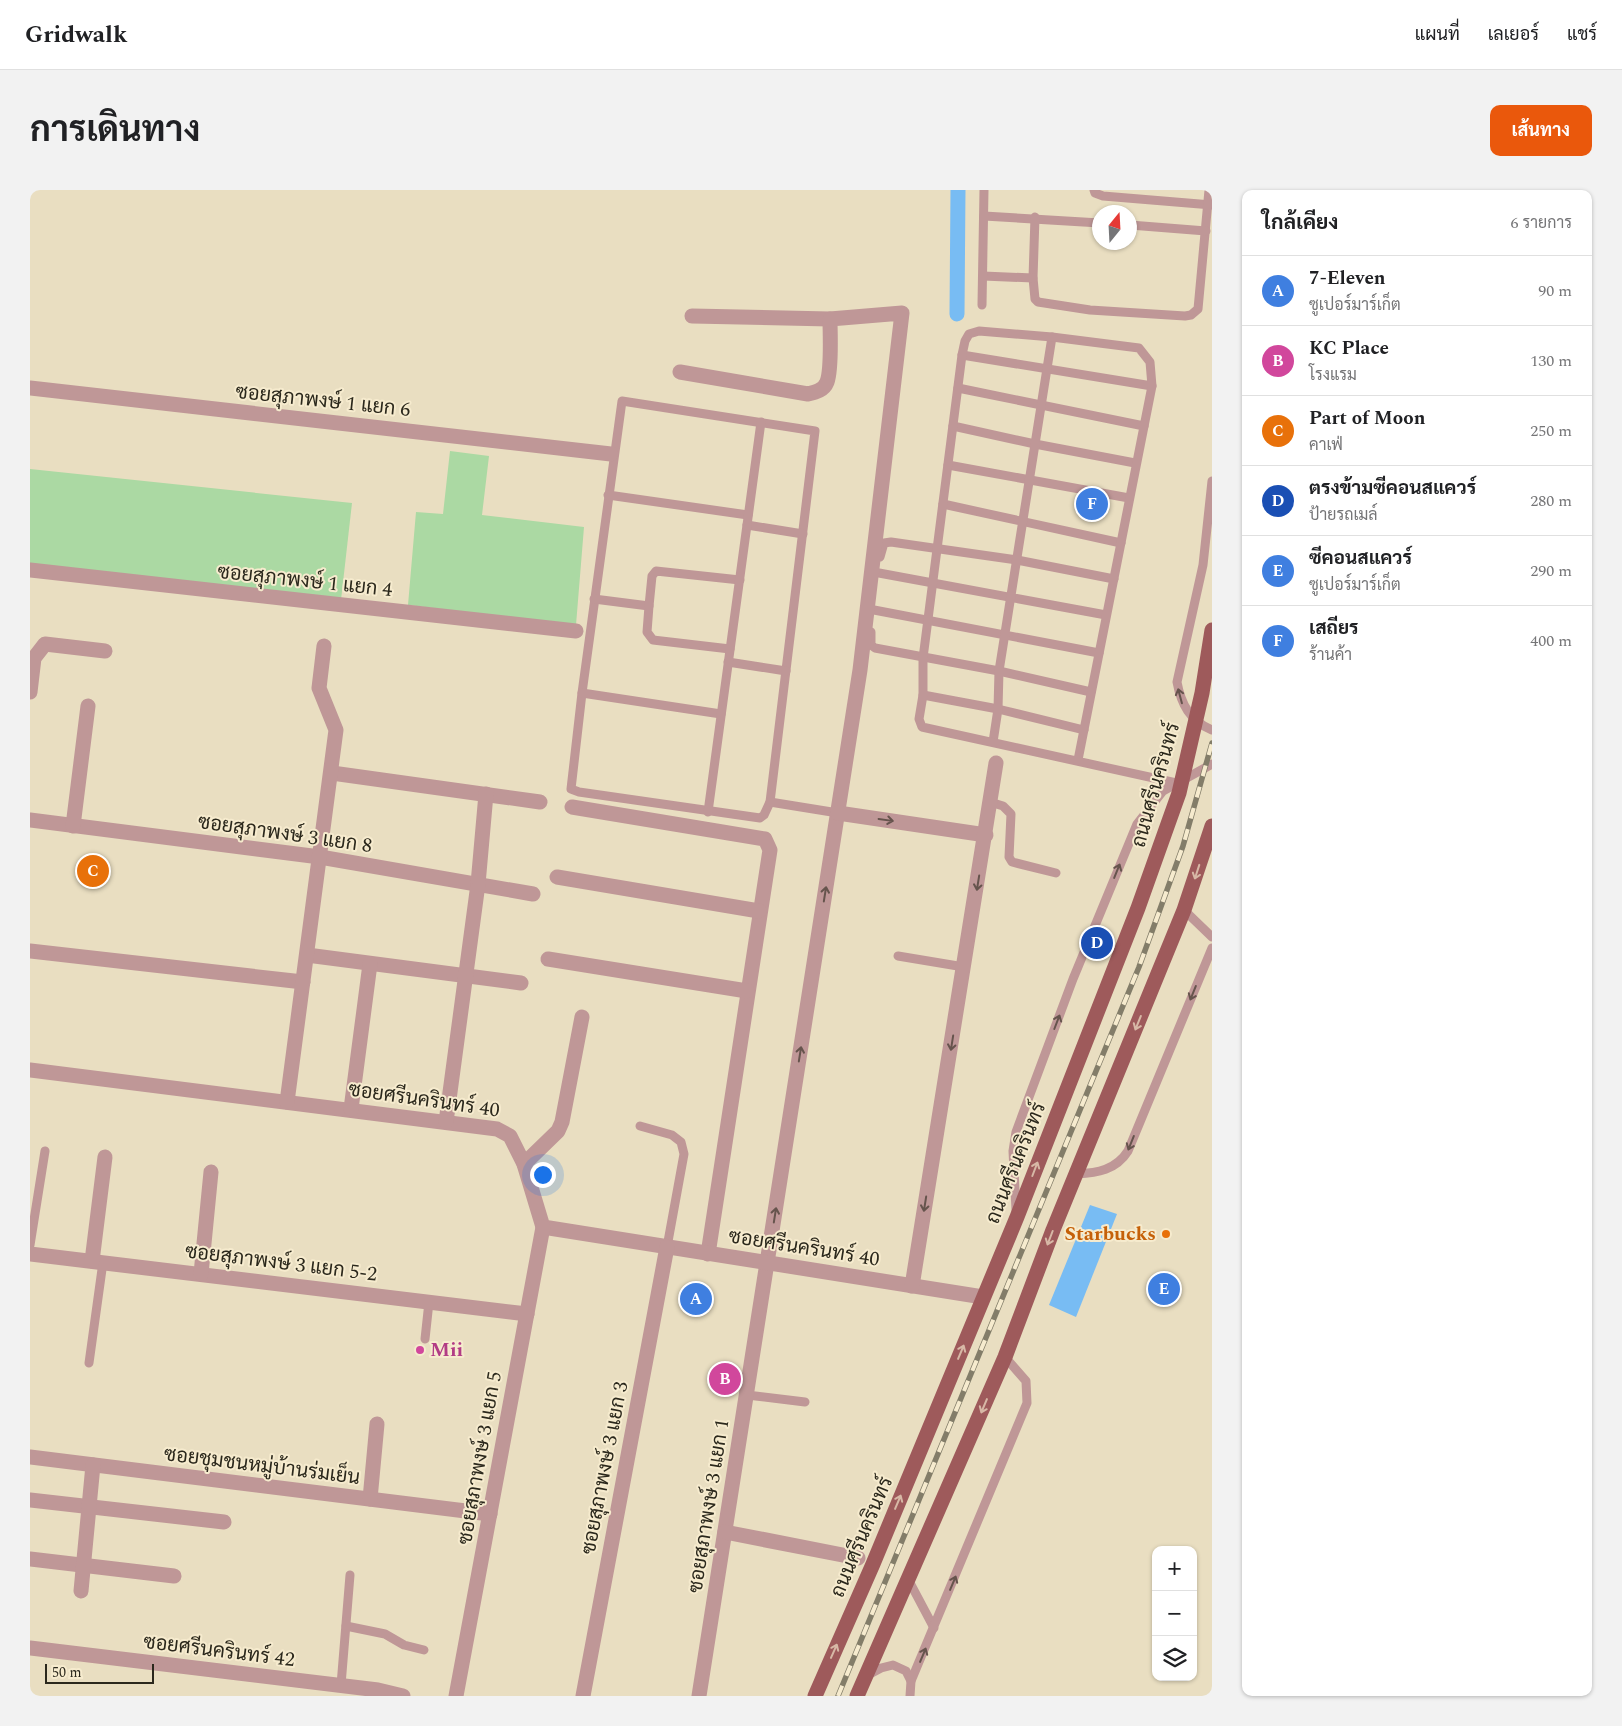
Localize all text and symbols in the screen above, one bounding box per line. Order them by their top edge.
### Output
text: Gridwalk [25,17,127,53]
text: แผนที่ [1415,21,1460,48]
text: เลเยอร์ [1488,21,1539,48]
text: แชร์ [1567,21,1597,48]
text: การเดินทาง [30,104,200,157]
button: เส้นทาง [1490,105,1592,156]
north arrow [1092,205,1137,250]
text: ใกล้เคียง [1262,207,1338,239]
text: 6 รายการ [1511,211,1572,235]
text: 7-Eleven [1309,264,1386,293]
text: A [1272,279,1284,303]
text: 90 m [1538,279,1572,303]
text: ซูเปอร์มาร์เก็ต [1309,293,1401,317]
text: KC Place [1309,334,1389,363]
text: B [1272,349,1284,373]
text: 130 m [1530,349,1572,373]
text: โรงแรม [1309,363,1357,387]
street label: ซอยสุภาพงษ์ 1 แยก 6 [234,377,412,425]
text: Part of Moon [1309,404,1425,433]
text: C [1272,419,1284,443]
text: 250 m [1530,419,1572,443]
text: คาเฟ่ [1309,433,1343,457]
text: ตรงข้ามซีคอนสแควร์ [1309,474,1476,503]
pin: F [1076,485,1108,523]
text: D [1272,489,1284,513]
text: 280 m [1530,489,1572,513]
text: ป้ายรถเมล์ [1309,503,1378,527]
text: ซีคอนสแควร์ [1309,544,1412,573]
street label: ซอยสุภาพงษ์ 1 แยก 4 [216,557,394,605]
text: E [1273,559,1283,583]
text: 290 m [1530,559,1572,583]
text: ซูเปอร์มาร์เก็ต [1309,573,1401,597]
text: เสถียร [1309,614,1359,643]
text: F [1273,629,1283,653]
text: 400 m [1530,629,1572,653]
text: ร้านค้า [1309,643,1352,667]
one-way arrow [1175,688,1185,704]
street label: ถนนศรีนครินทร์ [1124,719,1188,851]
street label: ซอยสุภาพงษ์ 3 แยก 8 [196,807,374,861]
one-way arrow [878,816,894,826]
pin: C [77,852,109,890]
one-way arrow [1113,864,1123,879]
one-way arrow [1191,864,1201,880]
one-way arrow [972,875,982,891]
one-way arrow [821,886,831,902]
pin: D [1081,924,1113,962]
one-way arrow [1188,985,1197,1000]
one-way arrow [1053,1015,1062,1030]
one-way arrow [1133,1015,1142,1030]
one-way arrow [946,1035,956,1051]
one-way arrow [796,1047,806,1063]
street label: ซอยศรีนครินทร์ 40 [347,1075,501,1125]
street label: ถนนศรีนครินทร์ [978,1098,1054,1228]
one-way arrow [1126,1135,1136,1150]
your location [530,1162,556,1188]
one-way arrow [1031,1162,1041,1177]
one-way arrow [920,1195,930,1211]
one-way arrow [771,1207,781,1223]
place label: Starbucks [1064,1219,1156,1249]
street label: ซอยศรีนครินทร์ 40 [726,1221,882,1275]
marker: Starbucks [1160,1228,1172,1240]
one-way arrow [1045,1230,1054,1246]
street label: ซอยสุภาพงษ์ 3 แยก 5-2 [183,1236,379,1290]
pin: E [1148,1270,1180,1308]
pin: A [680,1280,712,1318]
place label: Mii [430,1335,463,1365]
marker: Mii [414,1344,426,1356]
one-way arrow [956,1345,966,1360]
pin: B [709,1360,741,1398]
street label: ซอยสุภาพงษ์ 3 แยก 5 [450,1369,510,1547]
street label: ซอยสุภาพงษ์ 3 แยก 3 [574,1379,636,1557]
one-way arrow [978,1398,988,1413]
street label: ซอยสุภาพงษ์ 3 แยก 1 [680,1417,738,1595]
street label: ซอยชุมชนหมู่บ้านร่มเย็น [162,1438,362,1493]
street label: ถนนศรีนครินทร์ [823,1472,901,1602]
one-way arrow [894,1495,904,1510]
map controls [1152,1546,1197,1681]
button: + [1152,1546,1197,1591]
one-way arrow [949,1576,958,1591]
button: − [1152,1591,1197,1636]
street label: ซอยศรีนครินทร์ 42 [142,1627,296,1675]
button: layers [1152,1636,1197,1681]
one-way arrow [830,1644,840,1659]
one-way arrow [918,1648,928,1663]
scale bar [45,1661,154,1684]
text: 50 m [52,1662,82,1683]

